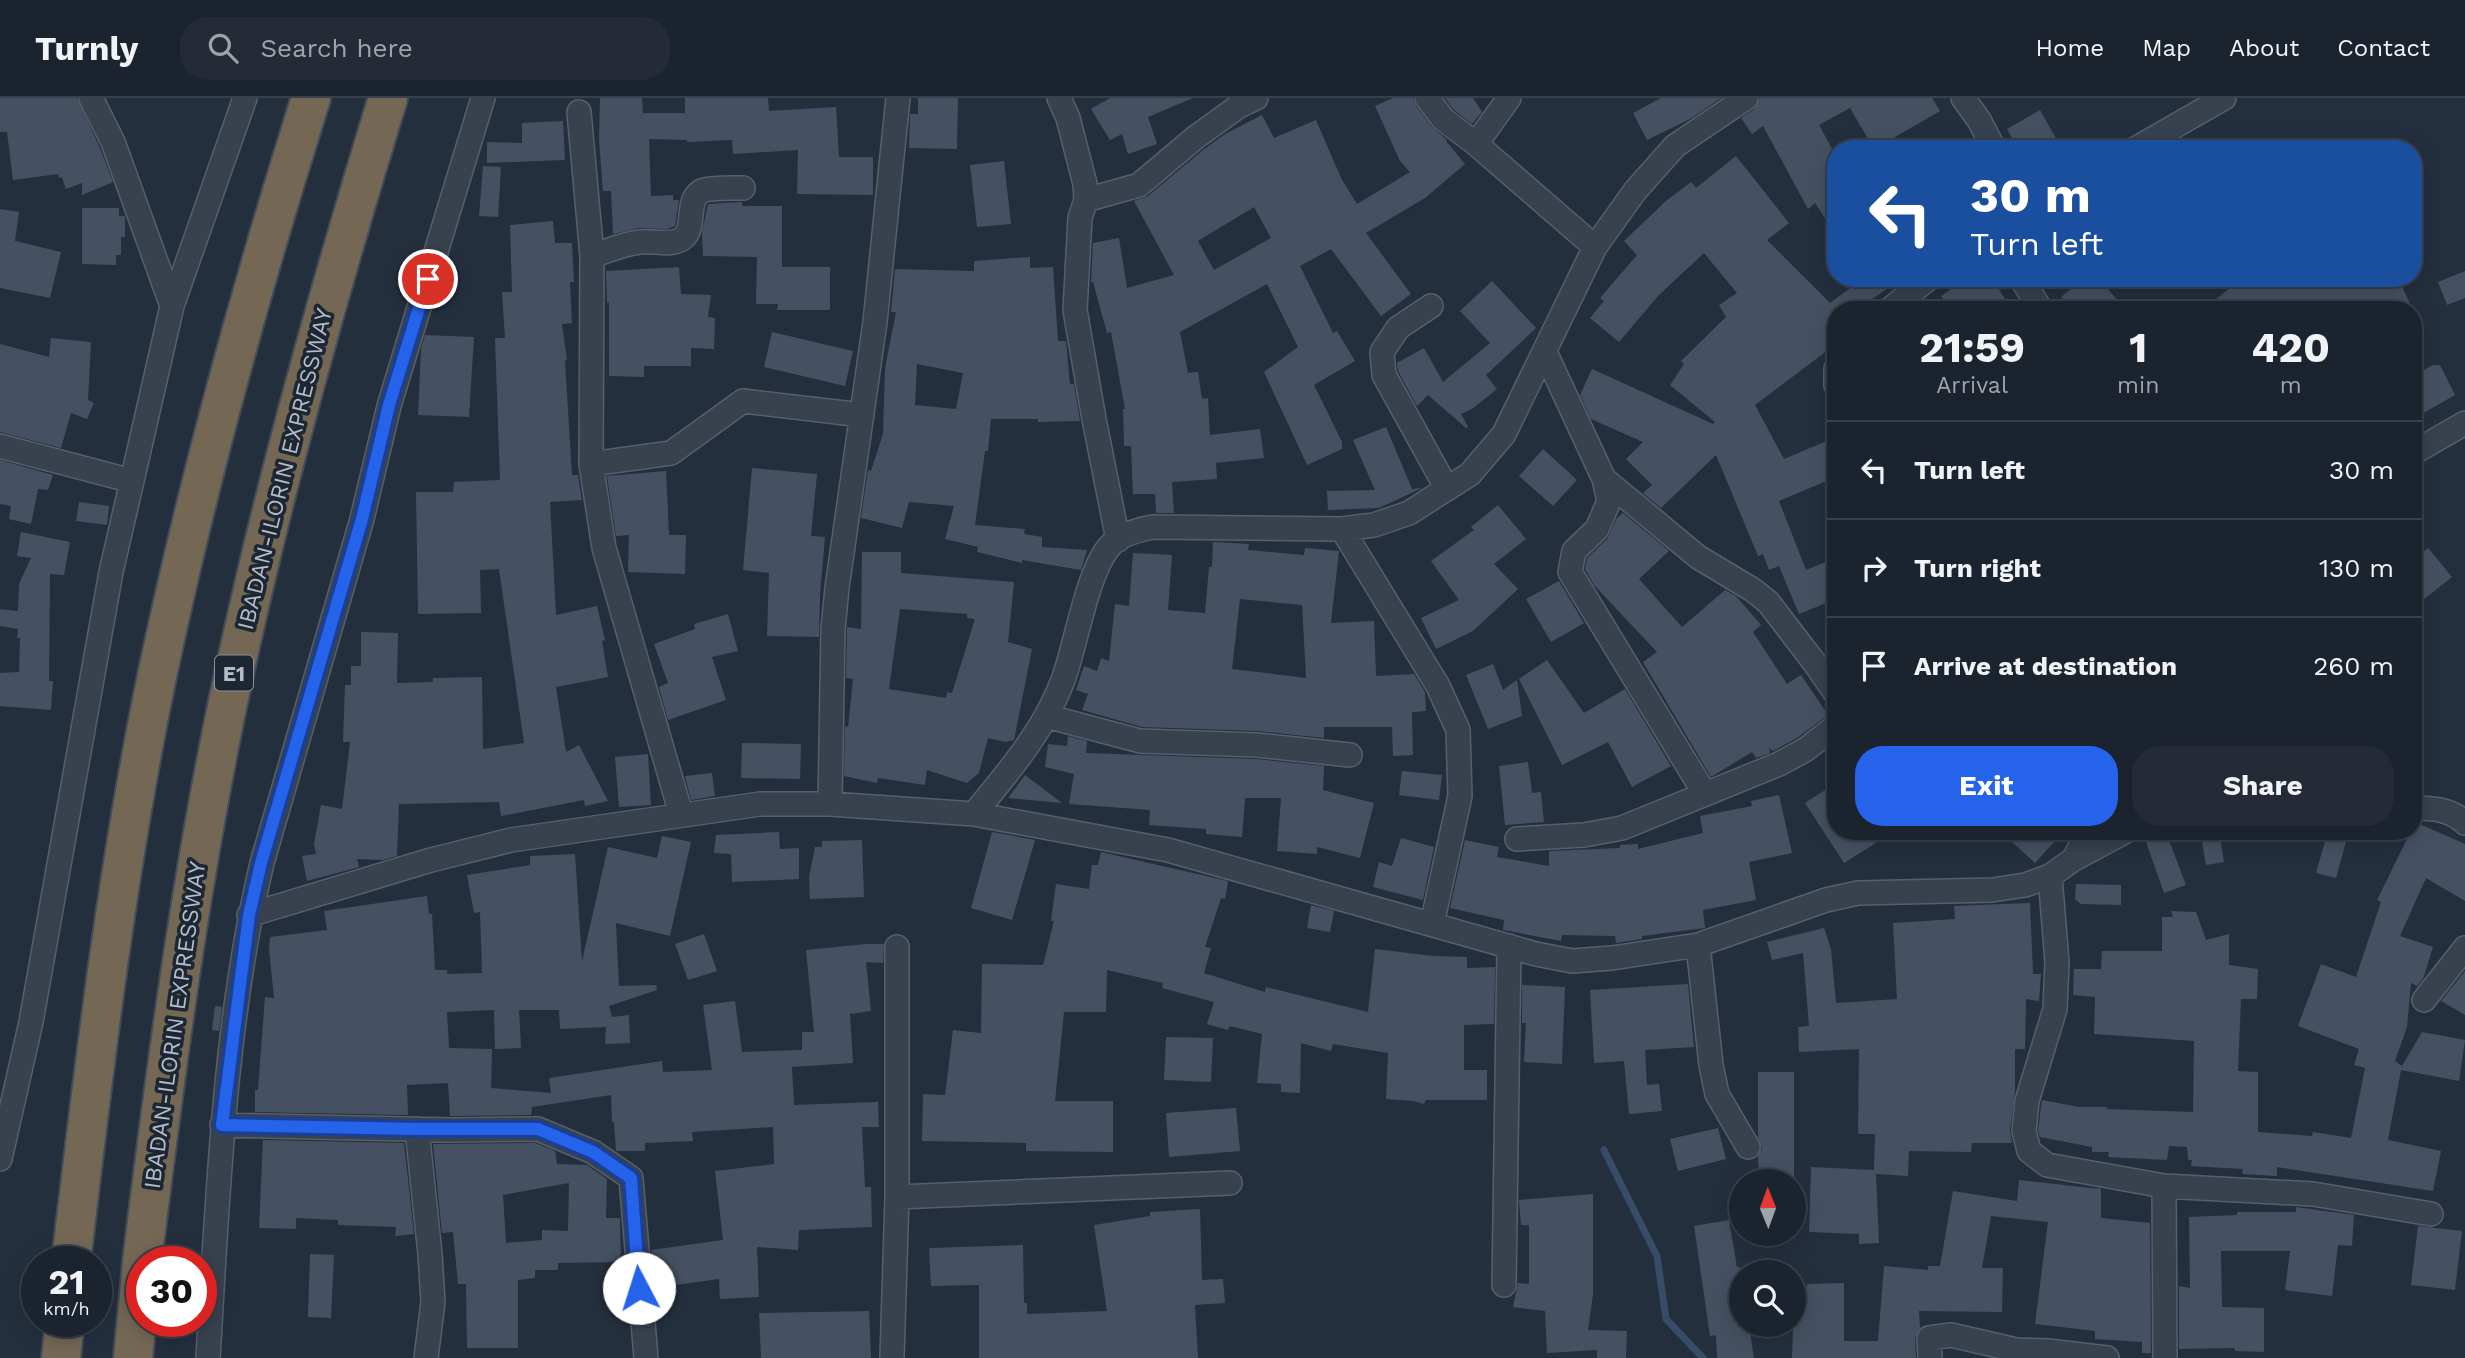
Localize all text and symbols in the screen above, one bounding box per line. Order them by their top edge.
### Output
search box [180,17,670,80]
text: Turnly [35,29,138,68]
icon: search [204,29,242,67]
text: Search here [260,33,413,63]
text: Home [2036,34,2104,62]
text: Map [2142,34,2191,62]
text: About [2229,34,2299,62]
text: Contact [2337,34,2430,62]
text: 30 m [1970,166,2091,224]
icon: left [1855,168,1946,259]
text: Turn left [1970,225,2103,263]
pin [398,249,458,309]
icon: arrive [409,260,447,298]
street label: IBADAN-ILORIN EXPRESSWAY [232,305,338,633]
text: 21:59 [1919,323,2025,372]
text: 1 [2129,323,2147,372]
text: 420 [2251,323,2330,372]
text: Arrival [1936,372,2008,399]
text: min [2117,372,2159,399]
text: m [2280,372,2302,399]
icon: left [1855,451,1893,489]
text: Turn left [1914,455,2025,485]
text: 30 m [2329,455,2394,485]
icon: right [1855,549,1893,587]
text: Turn right [1914,553,2041,583]
text: 130 m [2319,553,2394,583]
icon: arrive [1855,647,1893,685]
text: Arrive at destination [1914,651,2177,681]
text: 260 m [2313,651,2394,681]
road number: E1 [215,656,253,690]
button: Exit [1855,746,2118,826]
button: Share [2132,746,2394,826]
street label: IBADAN-ILORIN EXPRESSWAY [139,859,211,1191]
north arrow [1729,1169,1806,1246]
map controls [1729,1169,1806,1337]
speed limit sign: 30 [126,1246,217,1337]
position arrow [602,1251,676,1325]
button: search [1729,1260,1806,1337]
text: 21 [49,1261,84,1303]
text: km/h [43,1298,90,1319]

